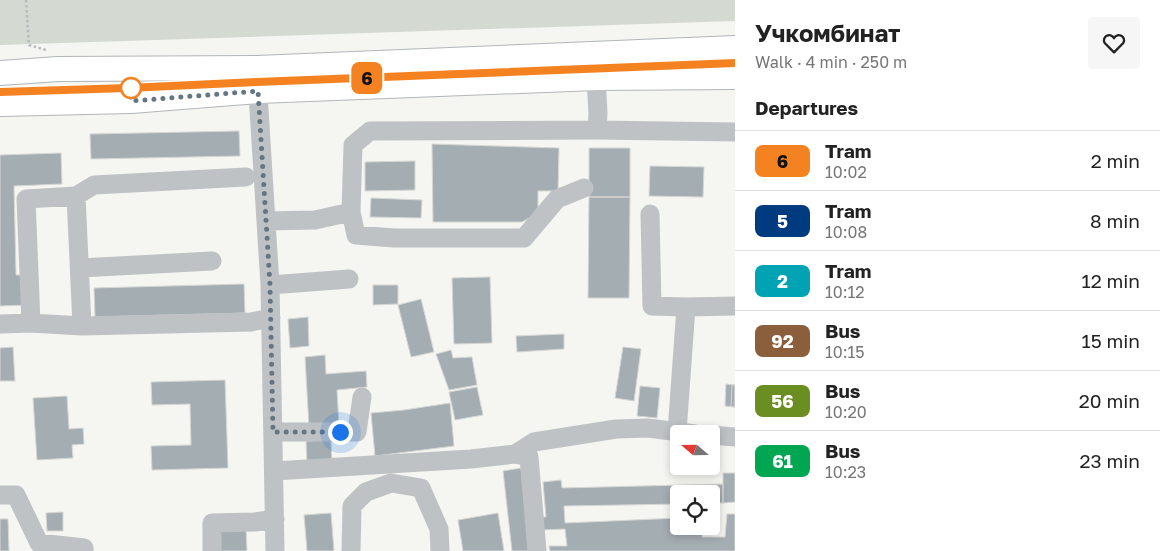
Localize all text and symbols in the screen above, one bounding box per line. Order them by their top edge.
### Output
button: heart [1088,17,1140,69]
text: Учкомбинат [755,18,901,47]
text: Walk · 4 min · 250 m [755,52,907,72]
line badge: 6 [351,62,383,94]
text: 6 [361,67,373,89]
unlabelled marker [120,77,142,99]
text: Departures [755,96,858,119]
text: Tram [825,139,871,162]
text: 2 min [1091,149,1140,172]
text: 6 [777,150,788,172]
text: 10:02 [825,162,867,182]
text: Tram [825,199,871,222]
text: 8 min [1090,209,1140,232]
text: 5 [777,210,788,232]
text: 10:08 [825,222,867,242]
text: Tram [825,259,871,282]
text: 12 min [1081,269,1140,292]
text: 2 [777,270,788,292]
text: 10:12 [825,282,865,302]
text: Bus [825,319,860,342]
text: 15 min [1081,329,1140,352]
text: 92 [771,330,794,352]
text: 10:15 [825,342,865,362]
text: Bus [825,379,860,402]
text: 20 min [1079,389,1140,412]
text: 56 [771,390,794,412]
text: 10:20 [825,402,867,422]
your location [328,420,353,445]
north arrow [670,425,720,475]
map controls [670,425,720,535]
text: Bus [825,439,860,462]
text: 23 min [1080,449,1140,472]
text: 61 [772,450,793,472]
text: 10:23 [825,462,866,482]
button: locate [670,485,720,535]

